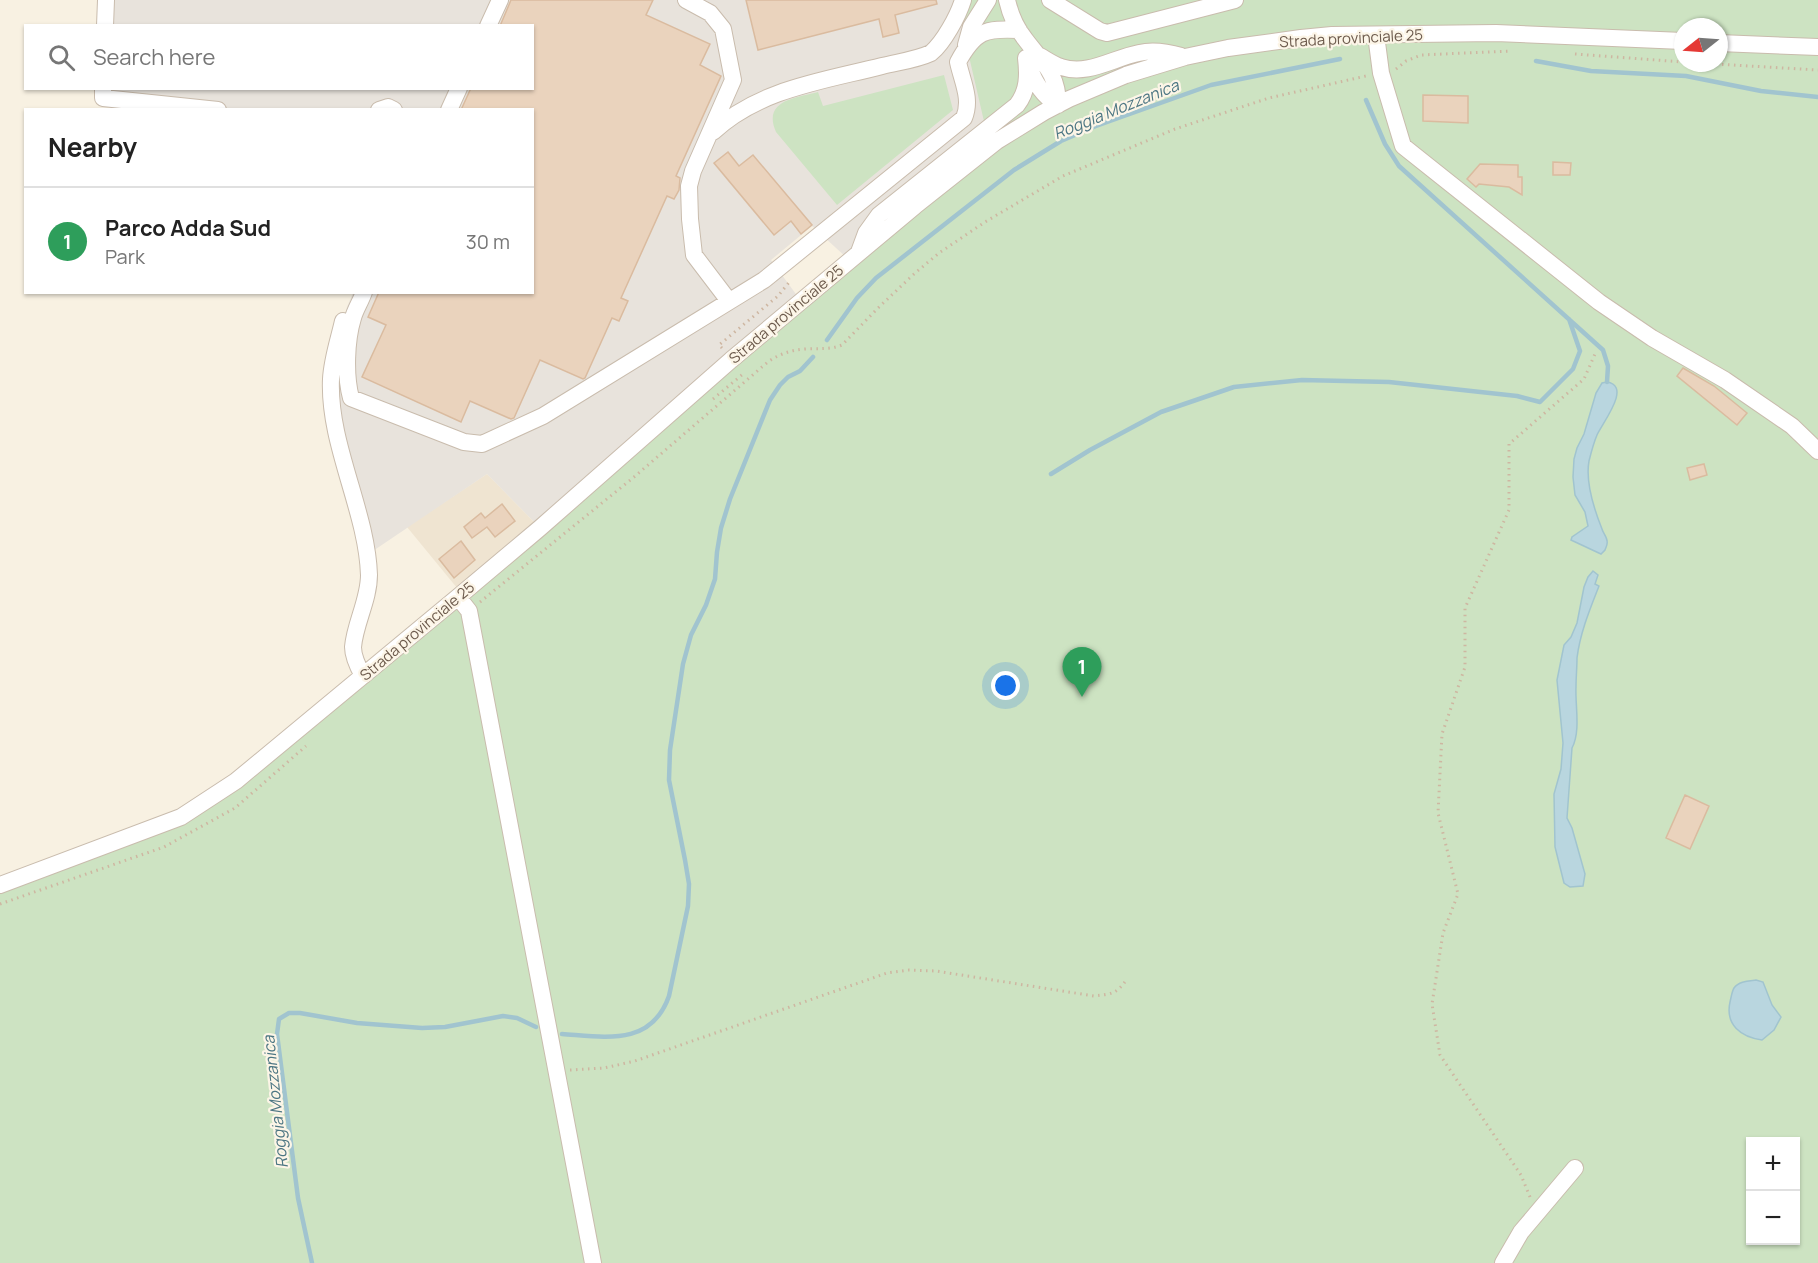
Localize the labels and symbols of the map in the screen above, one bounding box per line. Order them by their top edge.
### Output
north arrow [1674,18,1728,72]
street label: Strada provinciale 25 [1279,24,1423,52]
water label: Roggia Mozzanica [1050,73,1183,144]
street label: Strada provinciale 25 [724,260,848,368]
street label: Strada provinciale 25 [355,577,479,685]
pin: 1 [1062,648,1102,697]
your location [991,671,1020,700]
water label: Roggia Mozzanica [257,1034,293,1169]

